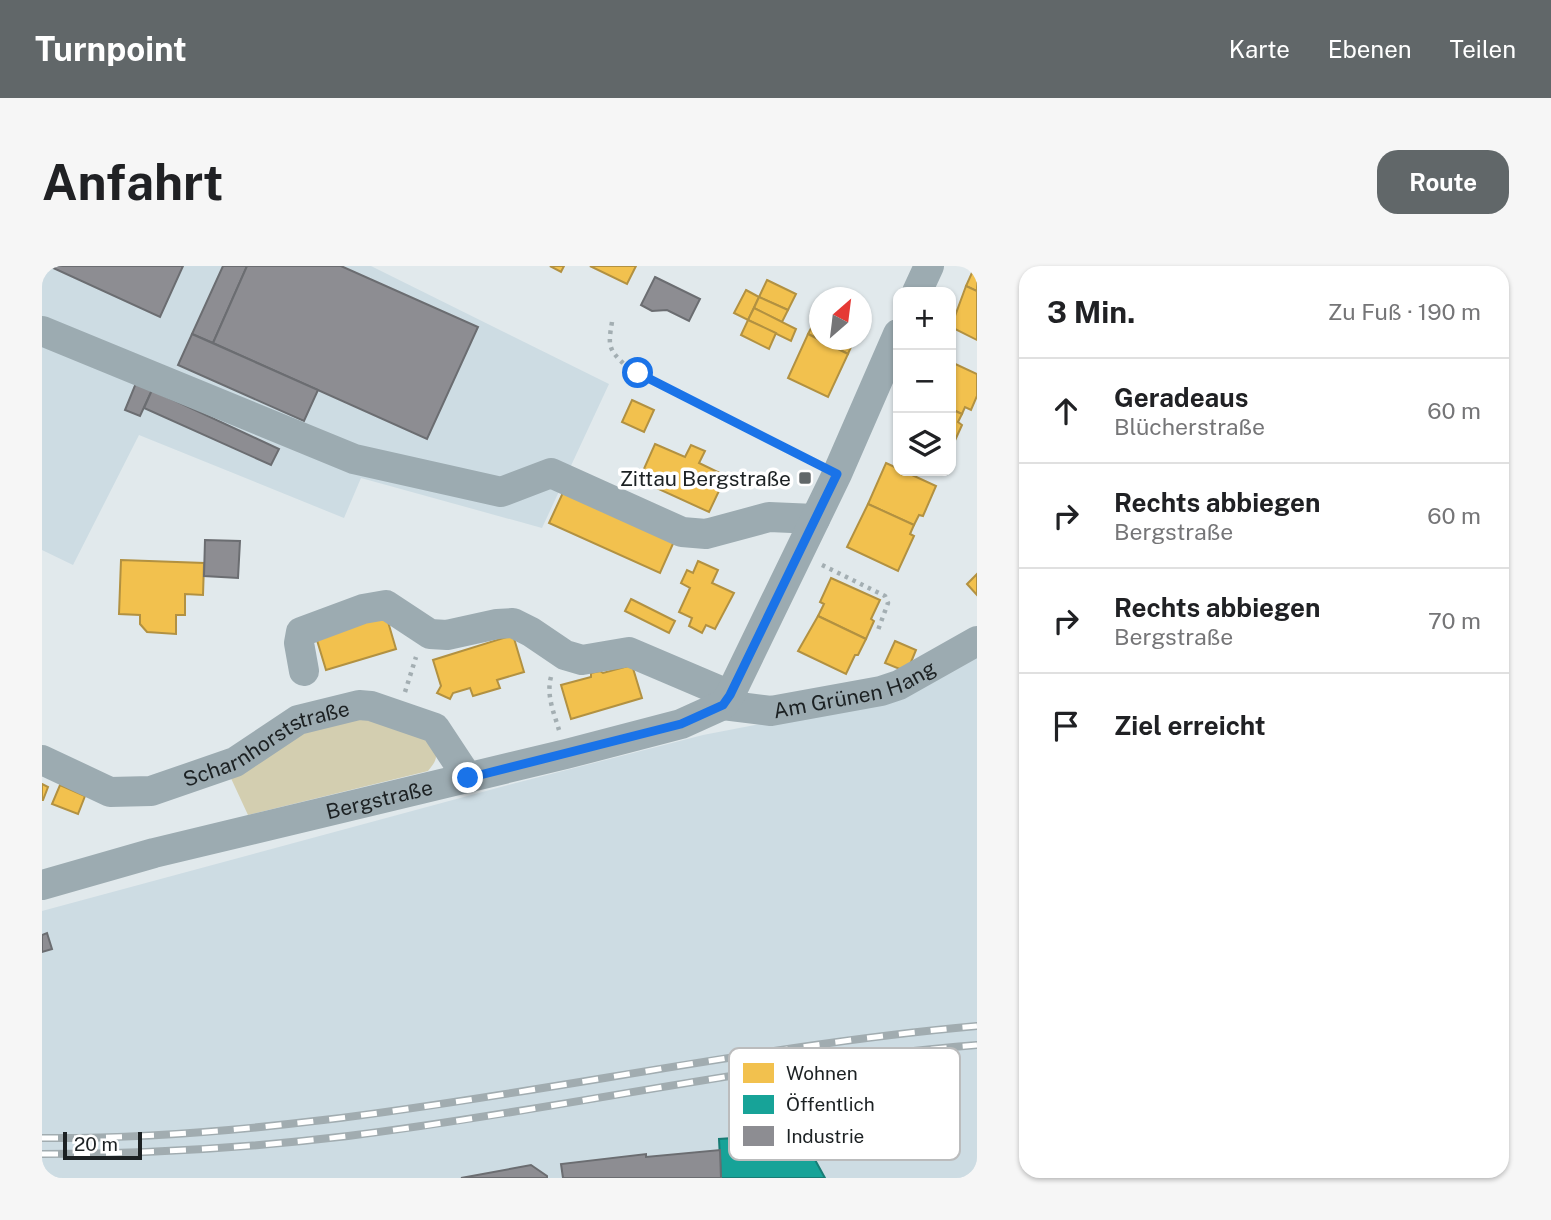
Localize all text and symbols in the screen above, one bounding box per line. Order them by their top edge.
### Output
text: Turnpoint [35,30,187,68]
text: Karte [1229,35,1290,63]
text: Ebenen [1328,35,1412,63]
text: Teilen [1450,35,1516,63]
button: Route [1377,150,1509,214]
text: Anfahrt [42,153,223,211]
north arrow [809,287,872,350]
map controls [893,287,956,476]
button: + [893,287,956,350]
text: 3 Min. [1047,294,1135,330]
text: Zu Fuß · 190 m [1328,298,1481,325]
button: − [893,350,956,413]
route start [622,357,653,388]
text: Geradeaus [1114,382,1249,413]
icon: ahead [1047,392,1085,430]
text: 60 m [1427,397,1481,424]
button: layers [893,413,956,476]
text: Blücherstraße [1114,413,1265,440]
place label: Zittau Bergstraße [620,466,791,491]
marker: Zittau Bergstraße [797,470,813,486]
text: Rechts abbiegen [1114,487,1320,518]
icon: right [1047,497,1085,535]
text: 60 m [1427,502,1481,529]
text: Bergstraße [1114,518,1233,545]
text: Rechts abbiegen [1114,592,1320,623]
icon: right [1047,602,1085,640]
text: 70 m [1428,607,1481,634]
text: Bergstraße [1114,623,1233,650]
street label: Am Grünen Hang [771,654,940,723]
street label: Scharnhorststraße [180,695,352,792]
icon: arrive [1047,707,1085,745]
text: Ziel erreicht [1114,710,1266,741]
route end [452,762,483,793]
street label: Bergstraße [323,774,435,824]
legend [729,1048,960,1160]
text: Wohnen [786,1062,858,1084]
text: Öffentlich [786,1093,875,1115]
text: Industrie [786,1125,864,1147]
scale bar [63,1129,142,1161]
text: 20 m [74,1133,118,1155]

